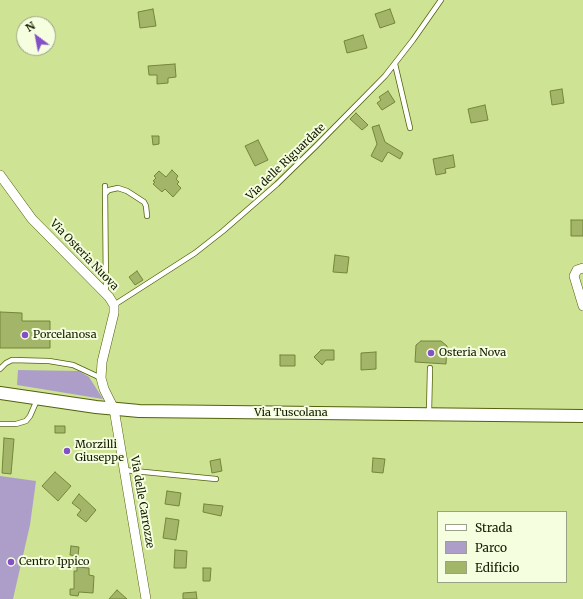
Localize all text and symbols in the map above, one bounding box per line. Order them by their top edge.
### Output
north arrow [16,16,56,56]
text: N [23,18,38,35]
street label: Via delle Riguardate [244,121,328,203]
street label: Via Osteria Nuova [47,217,121,293]
place label: Porcelanosa [33,328,97,342]
marker: Porcelanosa [20,330,30,340]
place label: Osteria Nova [439,346,506,360]
marker: Osteria Nova [426,348,436,358]
street label: Via Tuscolana [254,406,328,420]
place label: Morzilli Giuseppe [75,438,124,464]
marker: Morzilli Giuseppe [62,446,72,456]
street label: Via delle Carrozze [127,455,157,549]
legend [437,511,567,583]
text: Strada [475,520,512,535]
text: Parco [475,540,507,555]
place label: Centro Ippico [19,555,90,569]
marker: Centro Ippico [6,557,16,567]
text: Edificio [475,560,519,575]

